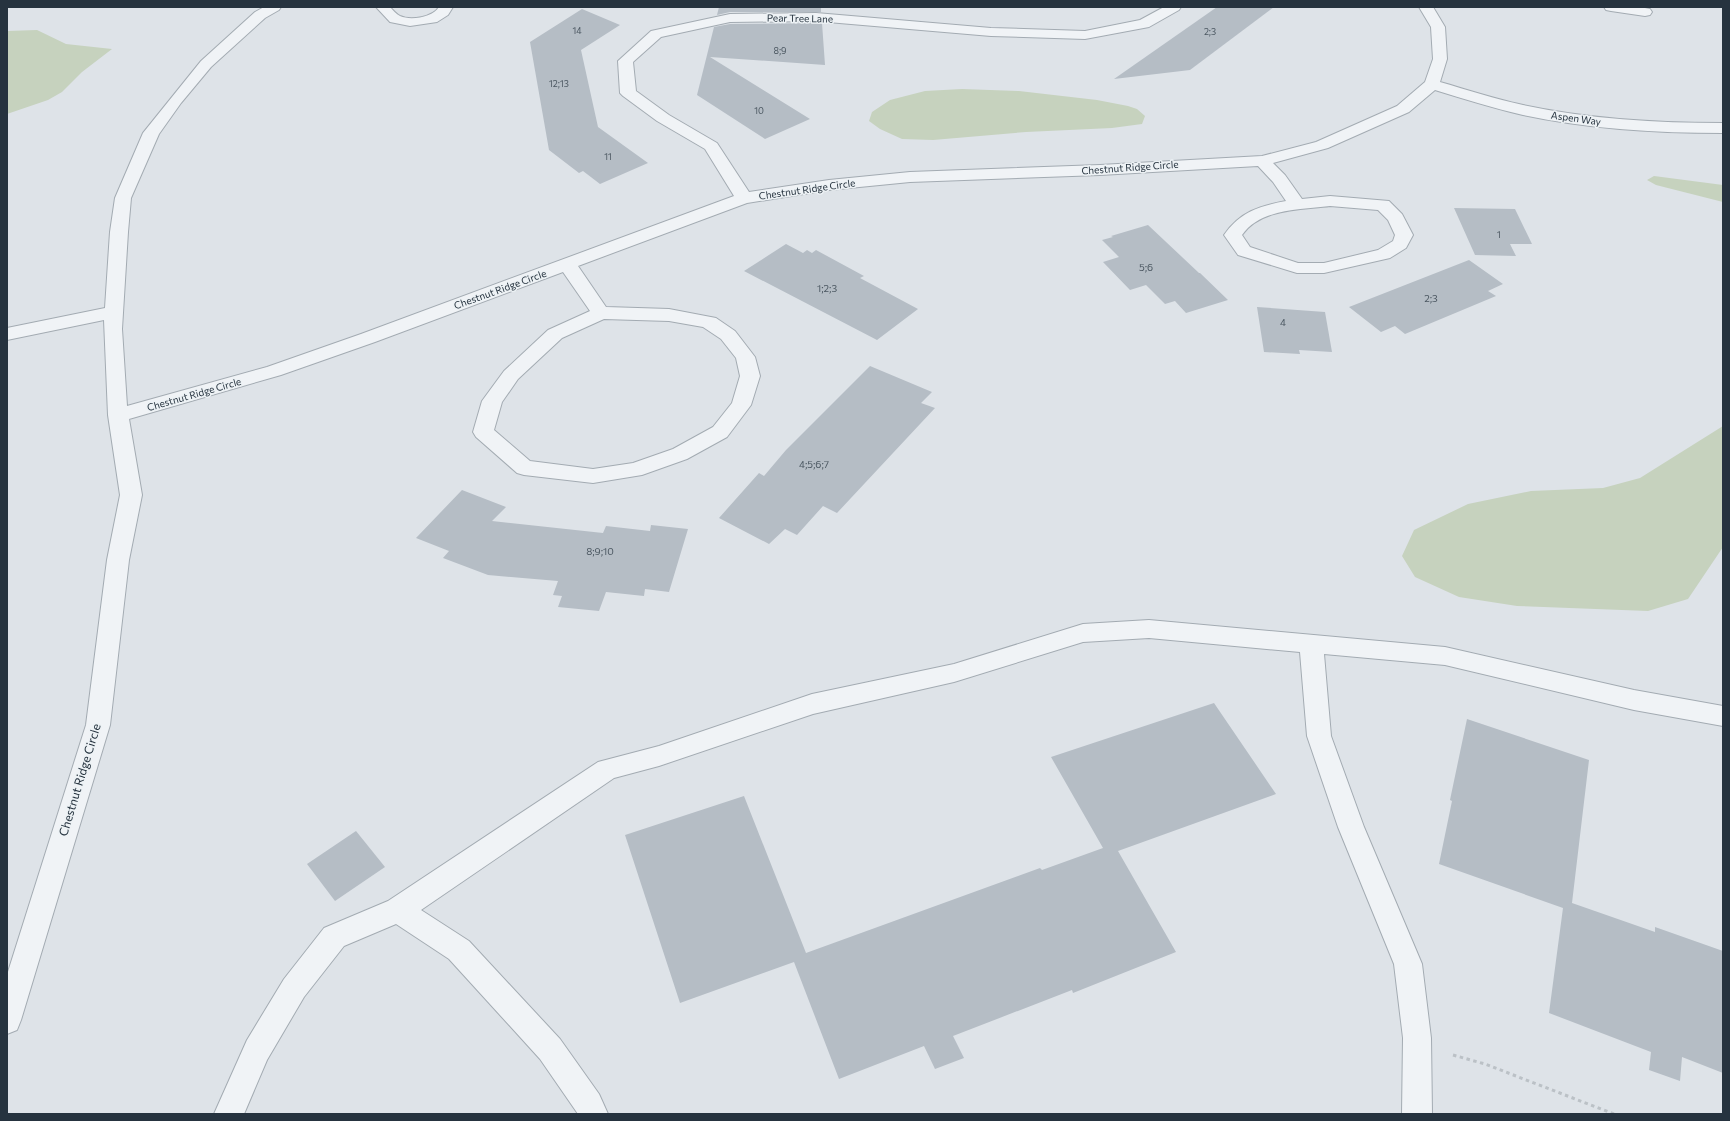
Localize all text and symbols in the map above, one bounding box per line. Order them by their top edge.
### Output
street label: Pear Tree Lane [767,11,833,25]
house number: 14 [572,25,582,36]
house number: 2;3 [1204,26,1216,37]
house number: 8;9 [773,45,787,56]
house number: 12;13 [549,78,569,89]
house number: 10 [754,105,764,116]
street label: Aspen Way [1550,109,1602,127]
house number: 11 [604,151,612,162]
street label: Chestnut Ridge Circle [1081,158,1179,176]
street label: Chestnut Ridge Circle [758,176,856,202]
house number: 1 [1497,229,1501,240]
house number: 5;6 [1139,261,1153,273]
street label: Chestnut Ridge Circle [452,267,548,311]
house number: 1;2;3 [817,282,837,294]
house number: 2;3 [1424,292,1438,304]
house number: 4 [1280,316,1286,328]
street label: Chestnut Ridge Circle [146,375,242,413]
house number: 4;5;6;7 [799,458,829,470]
house number: 8;9;10 [586,545,614,557]
street label: Chestnut Ridge Circle [55,722,103,838]

